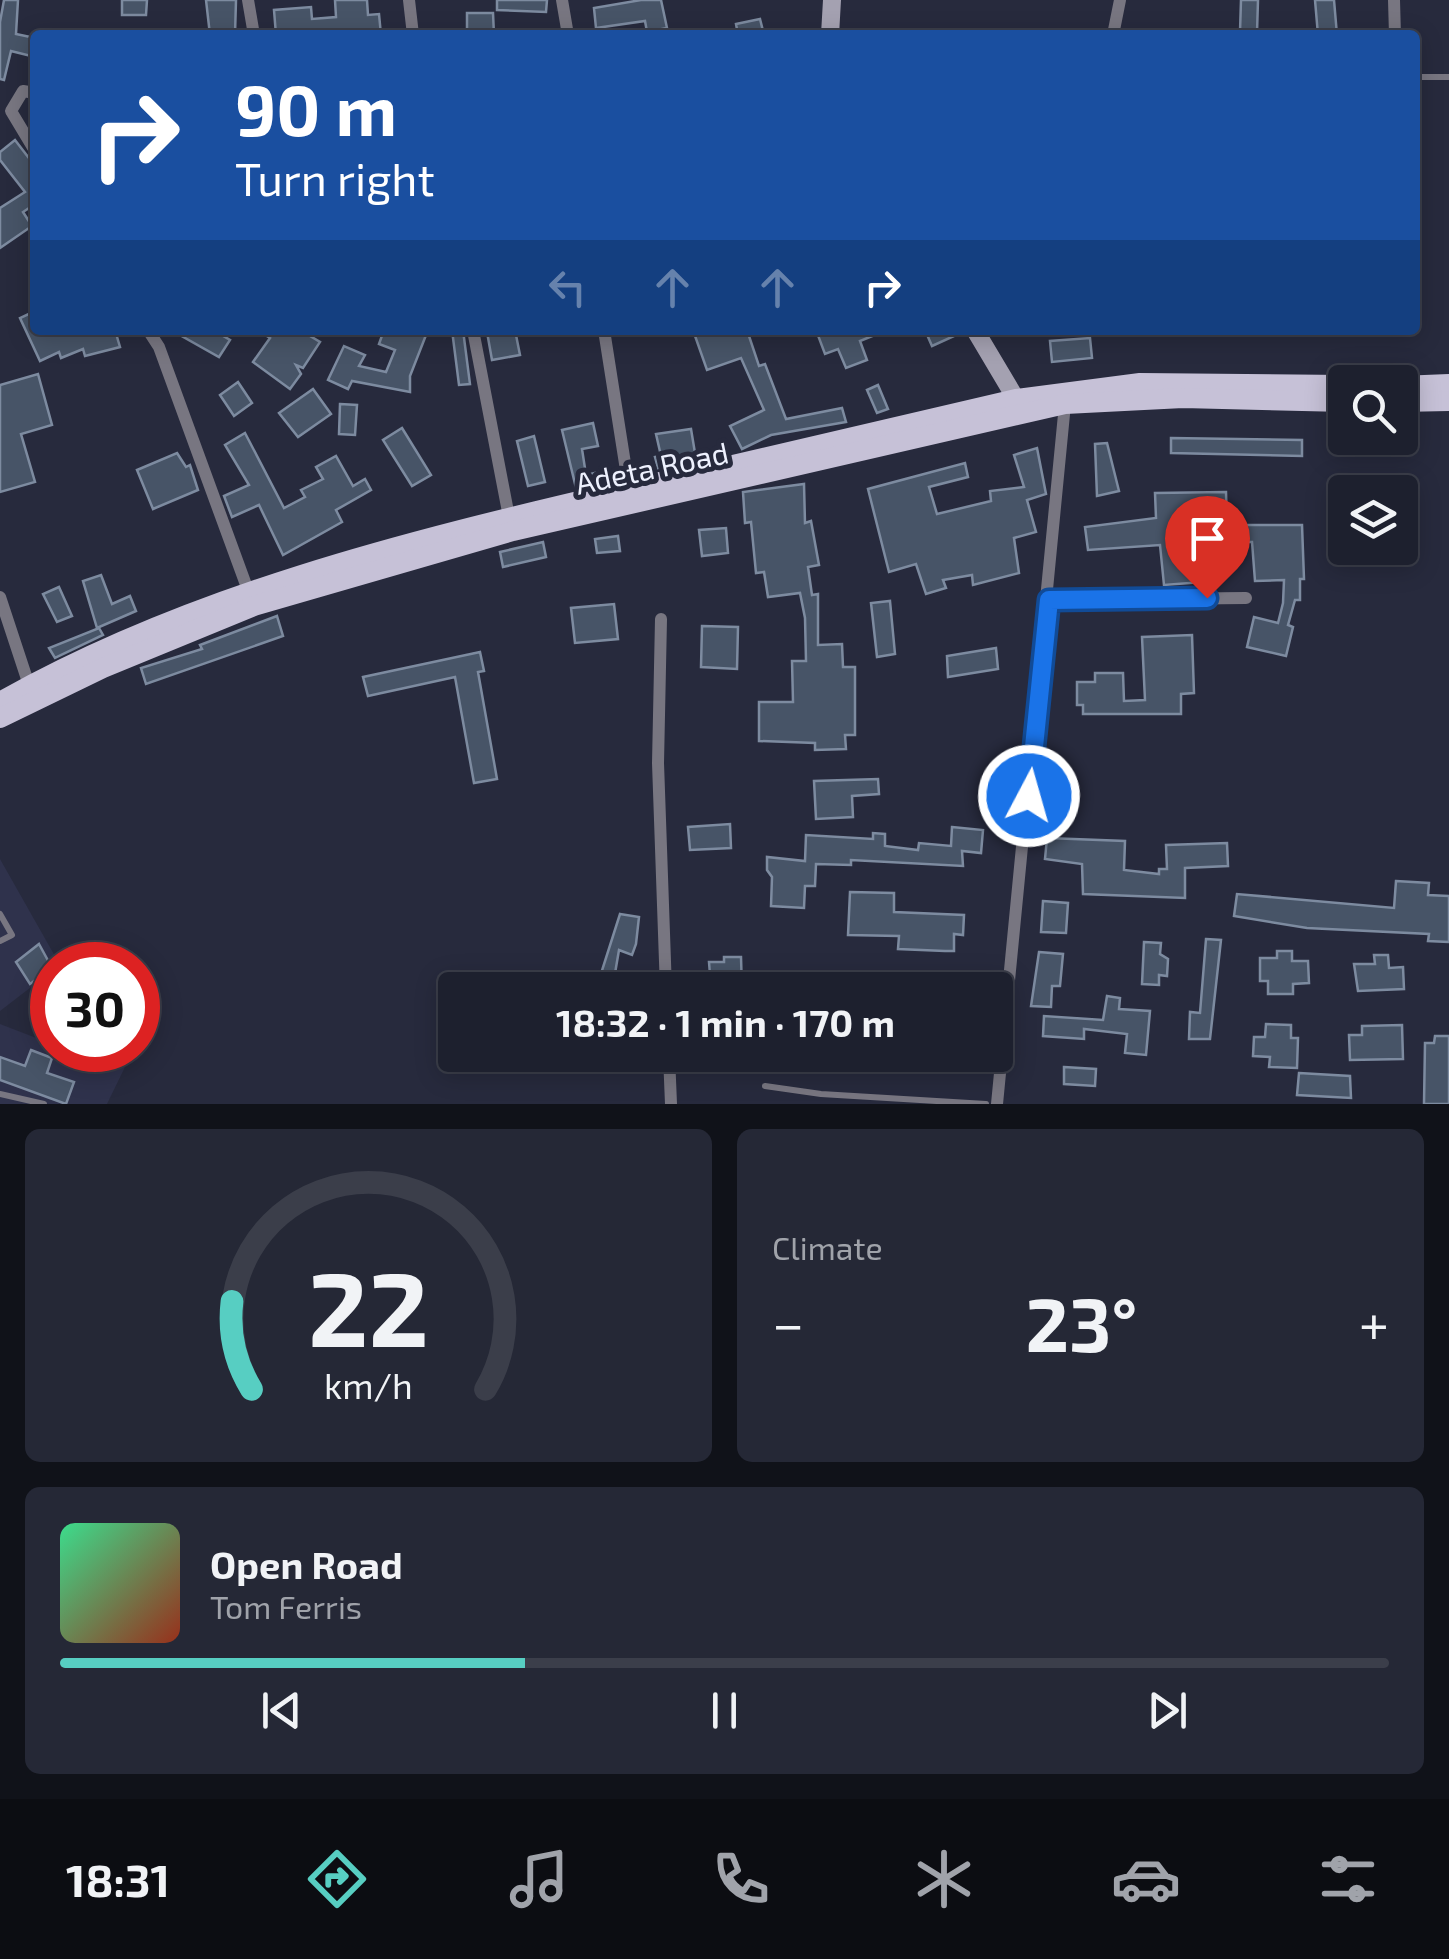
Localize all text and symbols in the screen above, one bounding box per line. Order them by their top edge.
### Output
text: 90 m [235,66,397,150]
icon: right [70,70,200,200]
text: Turn right [235,151,435,205]
icon: left [540,260,595,315]
icon: ahead [645,260,700,315]
icon: ahead [750,260,805,315]
icon: right [855,260,910,315]
map controls [1328,365,1418,565]
button: search [1328,365,1418,455]
street label: Adeta Road [572,433,731,501]
button: layers [1328,475,1418,565]
pin [1165,496,1250,599]
icon: arrive [1180,511,1235,566]
position arrow [977,744,1081,848]
speed limit sign: 30 [30,942,160,1072]
text: 18:32 · 1 min · 170 m [556,999,895,1045]
text: Climate [772,1228,883,1266]
text: 22 [308,1243,429,1368]
text: 23° [1025,1277,1137,1367]
text: − [772,1289,804,1355]
text: + [1359,1289,1389,1355]
text: km/h [324,1363,413,1406]
text: Open Road [210,1541,403,1587]
text: Tom Ferris [210,1587,362,1625]
icon: previous [254,1683,309,1738]
icon: pause [697,1683,752,1738]
icon: next [1140,1683,1195,1738]
icon: directions [302,1844,372,1914]
icon: music [504,1844,574,1914]
icon: phone [706,1844,776,1914]
icon: climate [909,1844,979,1914]
icon: car [1111,1844,1181,1914]
icon: filters [1313,1844,1383,1914]
text: 18:31 [66,1852,170,1906]

